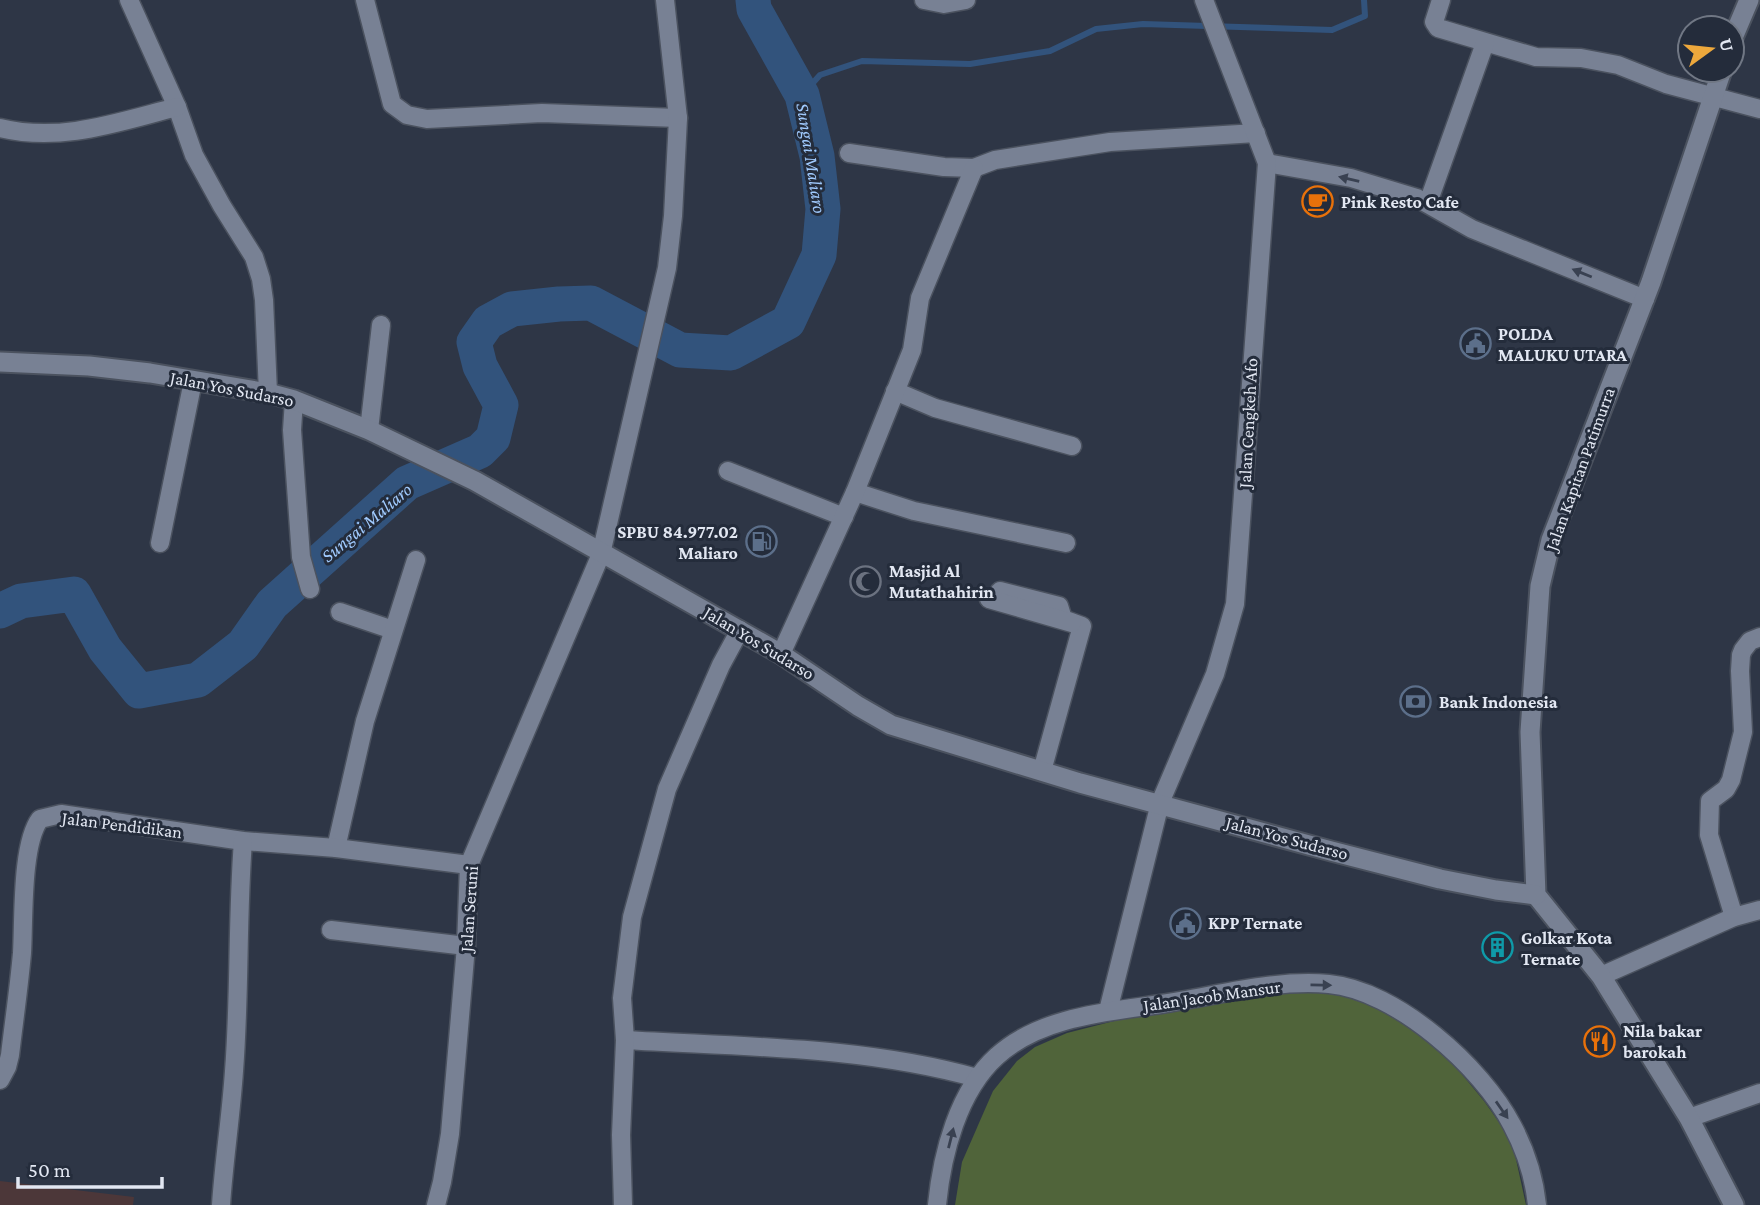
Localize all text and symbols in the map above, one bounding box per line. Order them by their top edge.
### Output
north arrow [1676,14,1746,84]
text: U [1715,36,1739,54]
water label: Sungai Maliaro [792,101,831,215]
one-way arrow [1338,173,1360,184]
cafe icon: Pink Resto Cafe [1301,185,1335,219]
place label: Pink Resto Cafe [1341,192,1459,212]
one-way arrow [1571,268,1592,279]
place label: POLDA MALUKU UTARA [1498,324,1627,365]
public building icon: POLDA MALUKU UTARA [1458,327,1492,361]
street label: Jalan Cengkeh Afo [1234,357,1261,491]
street label: Jalan Yos Sudarso [167,367,296,411]
street label: Jalan Kapitan Patimurra [1540,385,1619,555]
water label: Sungai Maliaro [317,478,416,566]
place label: SPBU 84.977.02 Maliaro [617,522,738,563]
fuel station icon: SPBU 84.977.02 Maliaro [744,525,778,559]
place label: Masjid Al Mutathahirin [889,561,995,602]
mosque icon: Masjid Al Mutathahirin [849,564,883,598]
street label: Jalan Yos Sudarso [698,601,818,684]
bank icon: Bank Indonesia [1399,685,1433,719]
place label: Bank Indonesia [1439,692,1558,712]
street label: Jalan Pendidikan [59,807,184,842]
street label: Jalan Yos Sudarso [1222,812,1350,864]
street label: Jalan Seruni [456,865,482,955]
public building icon: KPP Ternate [1168,906,1202,940]
place label: KPP Ternate [1208,913,1302,933]
place label: Golkar Kota Ternate [1521,928,1612,969]
building icon: Golkar Kota Ternate [1481,931,1515,965]
street label: Jalan Jacob Mansur [1140,976,1282,1016]
one-way arrow [1311,979,1333,991]
place label: Nila bakar barokah [1622,1021,1702,1062]
restaurant icon: Nila bakar barokah [1583,1024,1617,1058]
one-way arrow [1495,1101,1509,1119]
one-way arrow [946,1127,957,1149]
scale bar [18,1146,161,1190]
text: 50 m [28,1158,71,1182]

